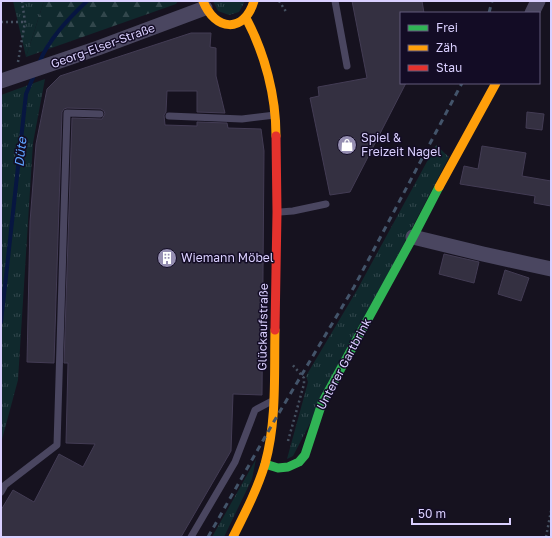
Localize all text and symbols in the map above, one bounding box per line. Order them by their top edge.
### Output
legend [400,12,540,84]
street label: Georg-Elser-Straße [49,20,157,71]
text: Frei [436,20,458,35]
text: Zäh [436,40,457,55]
text: Stau [436,60,462,75]
place label: Spiel & Freizeit Nagel [361,130,441,159]
shop icon: Spiel & Freizeit Nagel [336,134,358,156]
water label: Düte [10,135,30,168]
building icon: Wiemann Möbel [156,247,178,269]
place label: Wiemann Möbel [181,250,274,265]
street label: Glückaufstraße [254,283,271,371]
street label: Unterer Gartbrink [313,315,374,412]
scale bar [412,500,510,526]
text: 50 m [418,506,446,521]

